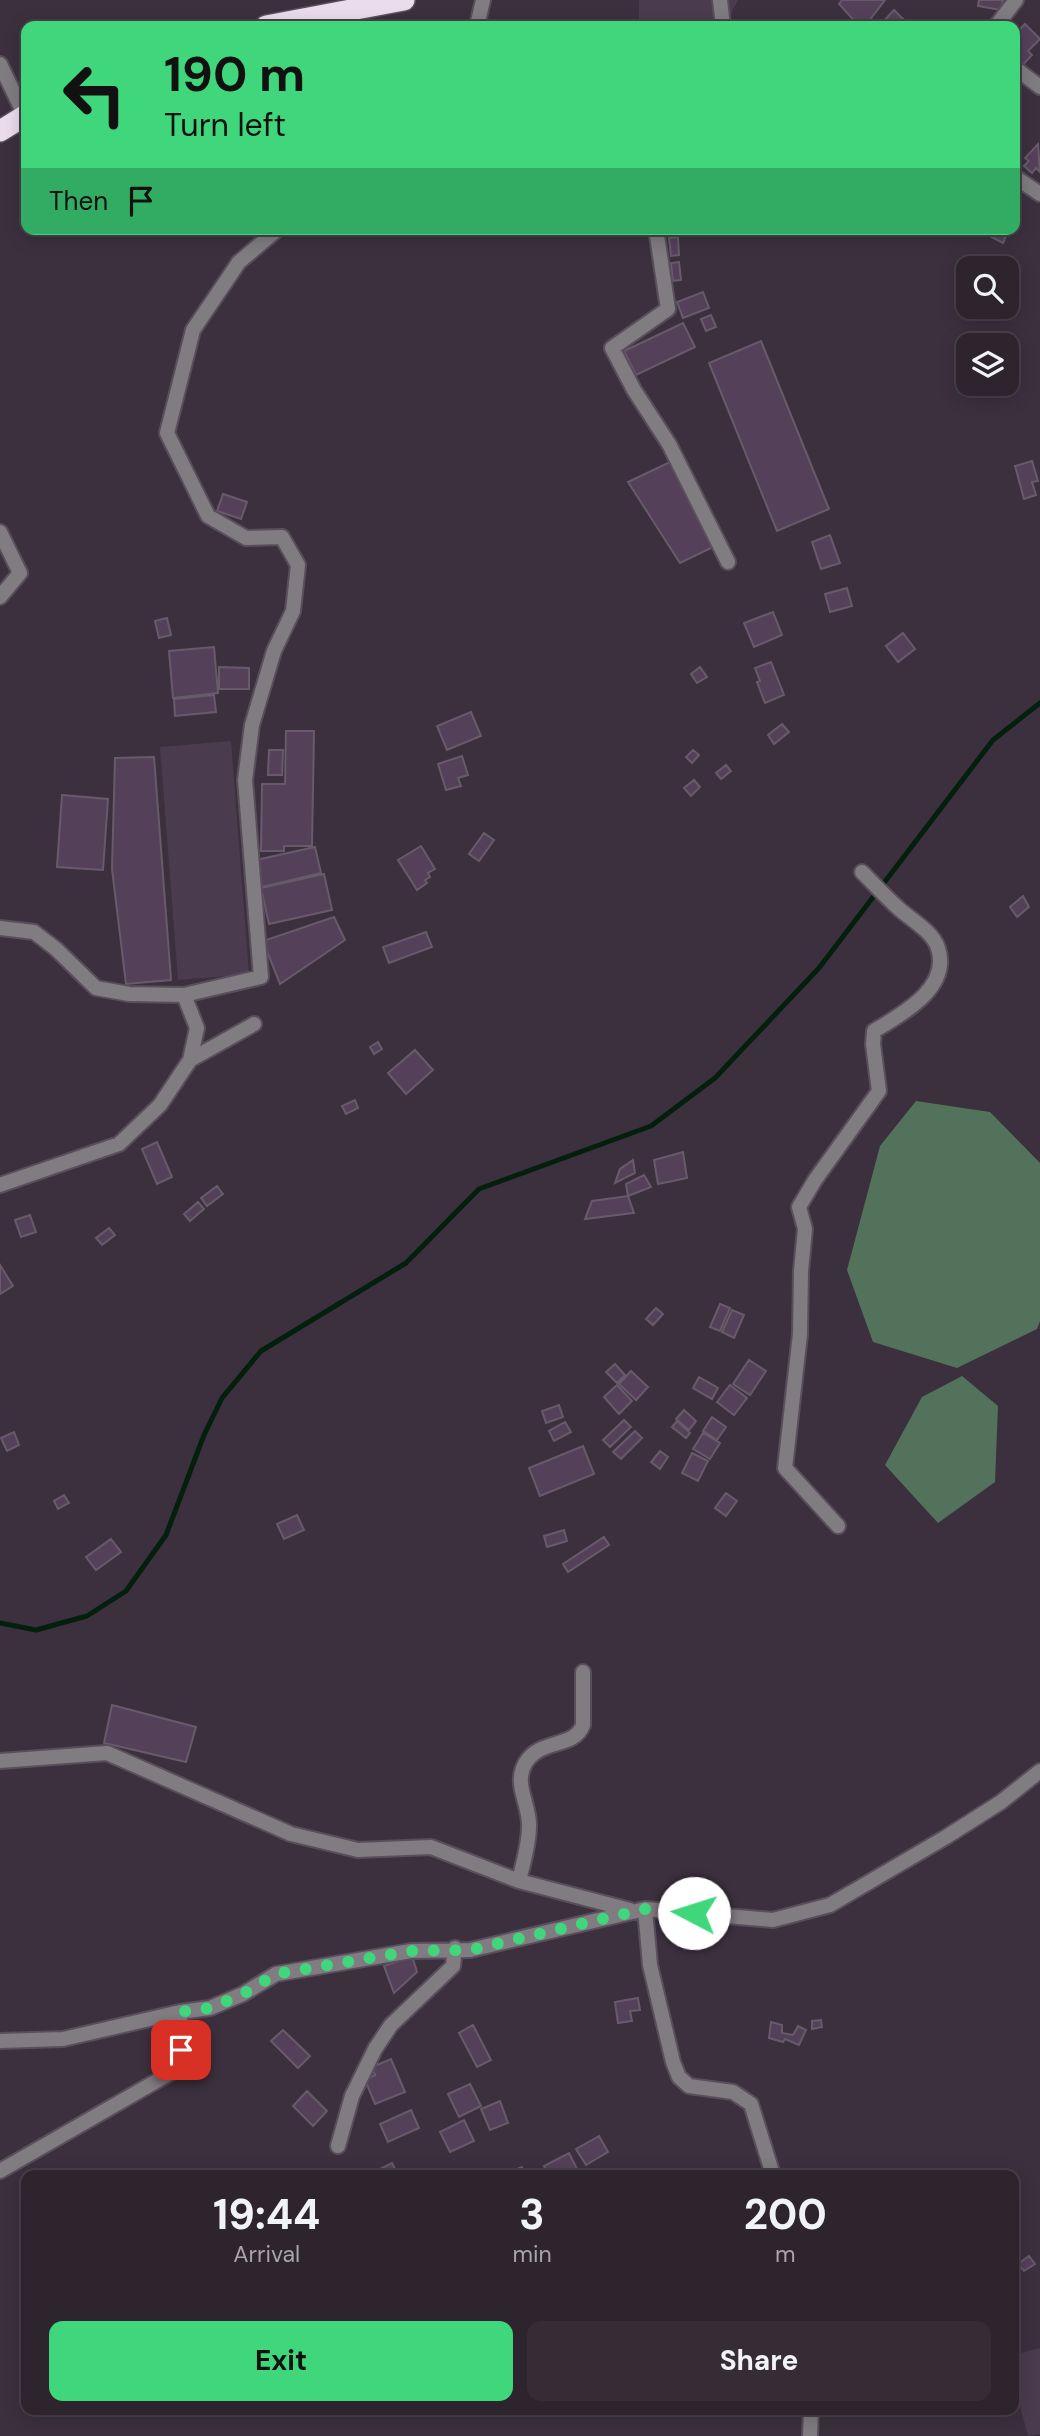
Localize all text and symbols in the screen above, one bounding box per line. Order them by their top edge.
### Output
text: 190 m [164,42,305,106]
icon: left [49,49,140,140]
text: Turn left [164,104,286,146]
icon: arrive [122,182,160,220]
text: Then [49,184,108,218]
map controls [956,256,1019,396]
button: search [956,256,1019,319]
button: layers [956,333,1019,396]
position arrow [657,1876,731,1950]
pin [151,2020,211,2080]
icon: arrive [162,2031,200,2069]
text: 19:44 [213,2187,320,2242]
text: 3 [519,2187,545,2242]
text: 200 [744,2187,827,2242]
text: Arrival [233,2239,300,2269]
text: min [512,2239,552,2269]
text: m [775,2239,796,2269]
button: Exit [49,2321,513,2401]
button: Share [527,2321,991,2401]

